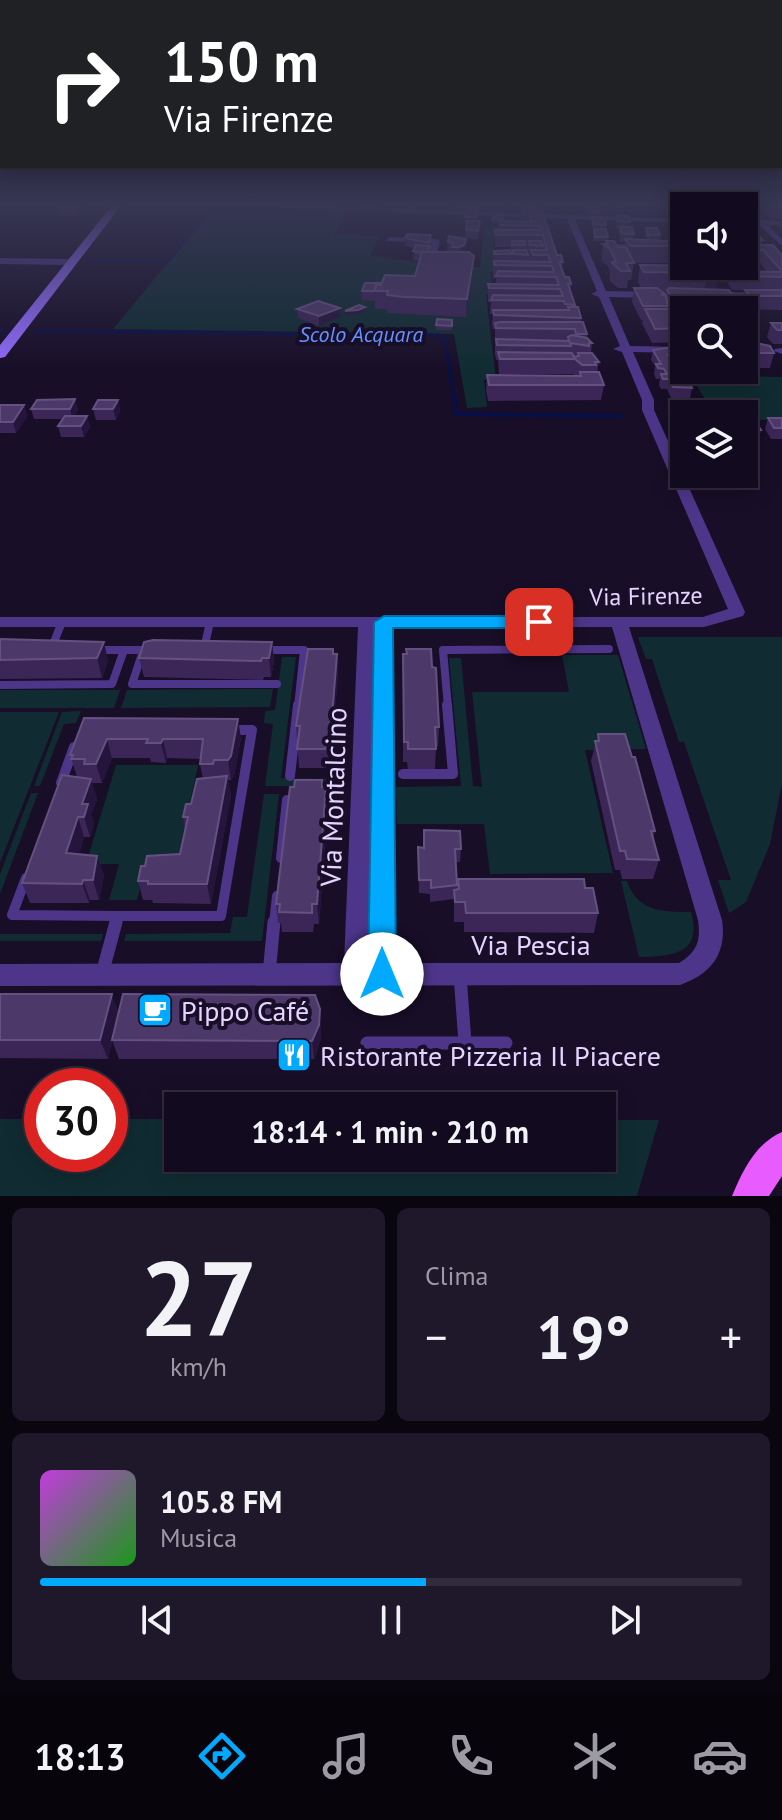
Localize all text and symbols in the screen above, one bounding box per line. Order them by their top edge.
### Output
text: 150 m [164,25,319,97]
icon: right [32,32,136,136]
text: Via Firenze [164,95,334,142]
map controls [670,192,758,488]
button: sound [670,192,758,280]
button: search [670,296,758,384]
water label: Scolo Acquara [299,320,424,348]
button: layers [670,400,758,488]
street label: Via Firenze [588,580,703,613]
pin [505,588,573,656]
icon: arrive [517,600,561,644]
street label: Via Montalcino [311,707,355,888]
street label: Via Pescia [470,926,591,963]
position arrow [340,932,424,1016]
cafe icon: Pippo Café [136,991,174,1029]
place label: Pippo Café [181,992,309,1029]
restaurant icon: Ristorante Pizzeria Il Piacere [275,1036,313,1074]
place label: Ristorante Pizzeria Il Piacere [320,1037,661,1074]
speed limit sign: 30 [24,1068,128,1172]
text: 18:14 · 1 min · 210 m [251,1112,529,1151]
text: 27 [140,1230,257,1365]
text: Clima [425,1259,488,1292]
text: 19° [536,1298,631,1376]
text: − [425,1308,447,1365]
text: + [720,1308,742,1365]
text: km/h [170,1350,227,1383]
text: 105.8 FM [160,1482,282,1521]
text: Musica [160,1521,237,1554]
icon: previous [135,1598,179,1642]
icon: pause [369,1598,413,1642]
icon: next [603,1598,647,1642]
icon: directions [194,1728,250,1784]
icon: music [318,1728,374,1784]
icon: phone [443,1728,499,1784]
icon: climate [567,1728,623,1784]
icon: car [692,1728,748,1784]
text: 18:13 [34,1733,126,1780]

